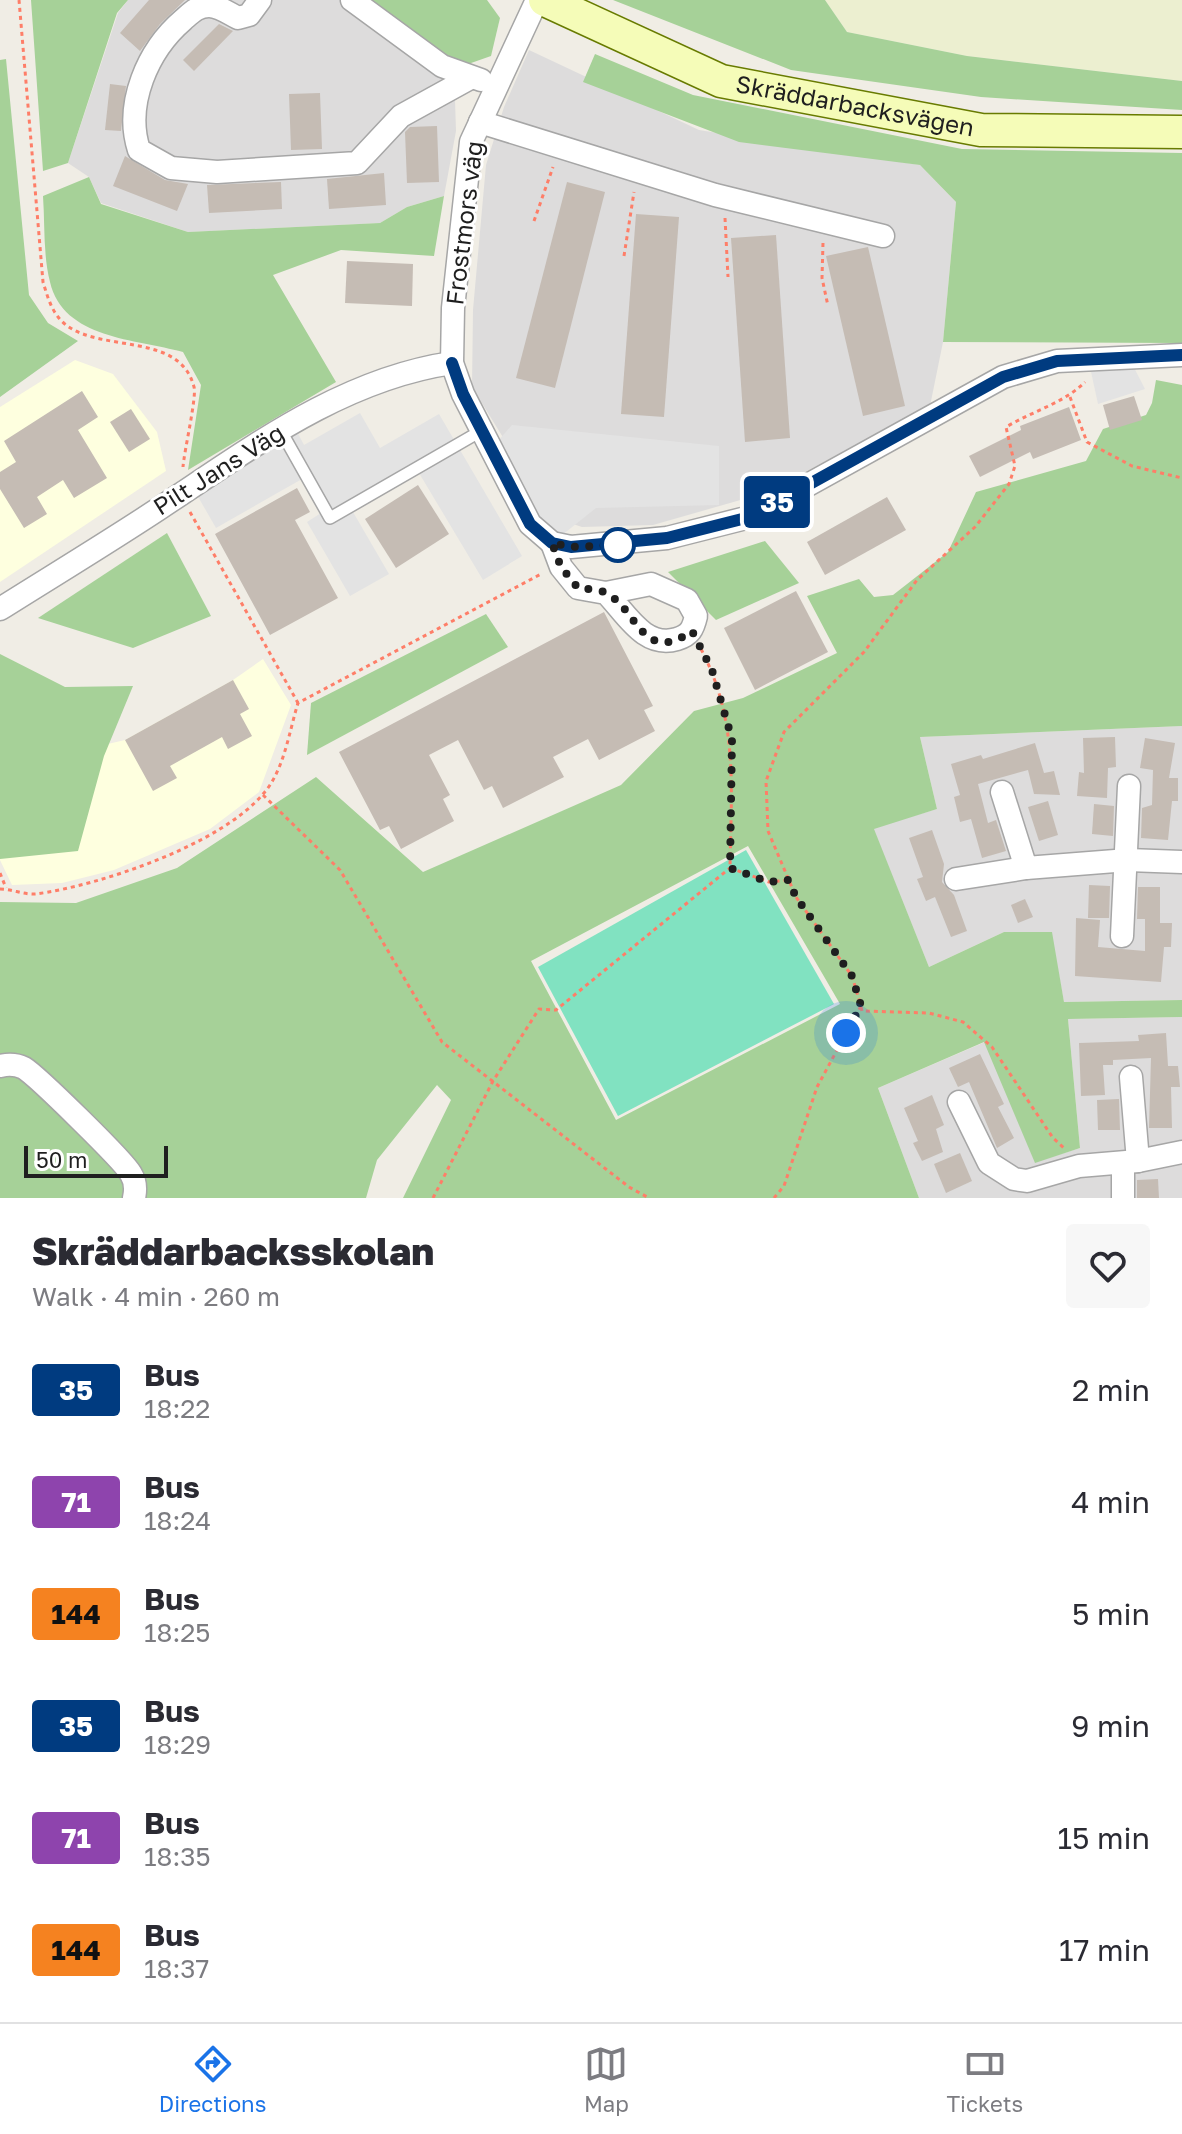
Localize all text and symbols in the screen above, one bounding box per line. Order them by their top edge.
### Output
street label: Skräddarbacksvägen [734,68,977,141]
street label: Frostmors väg [439,139,488,307]
street label: Pilt Jans Väg [148,417,289,520]
line badge: 35 [741,476,813,528]
text: 35 [760,485,794,518]
unlabelled marker [601,528,635,562]
your location [826,1013,866,1053]
scale bar [24,1142,168,1178]
text: 50 m [36,1146,87,1173]
button: heart [1066,1224,1150,1308]
text: Skräddarbacksskolan [32,1228,434,1273]
text: Walk · 4 min · 260 m [32,1281,280,1312]
text: Bus [144,1357,200,1393]
text: 2 min [1072,1372,1150,1408]
text: 35 [59,1373,93,1406]
text: 18:22 [144,1393,210,1424]
text: Bus [144,1469,200,1505]
text: 4 min [1071,1484,1150,1520]
text: 71 [61,1485,91,1518]
text: 18:24 [144,1505,211,1536]
text: Bus [144,1581,200,1617]
text: 5 min [1072,1596,1150,1632]
text: 144 [51,1597,101,1630]
text: 18:25 [144,1617,210,1648]
text: Bus [144,1693,200,1729]
text: 9 min [1071,1708,1150,1744]
text: 35 [59,1709,93,1742]
text: 18:29 [144,1729,211,1760]
text: Bus [144,1805,200,1841]
text: 15 min [1058,1820,1150,1856]
text: 71 [61,1821,91,1854]
text: 18:35 [144,1841,211,1872]
text: Bus [144,1917,200,1953]
text: 17 min [1059,1932,1150,1968]
text: 144 [51,1933,101,1966]
text: 18:37 [144,1953,209,1984]
tab: Directions [159,2042,266,2117]
tab: Map [584,2042,629,2117]
tab: Tickets [946,2042,1023,2117]

